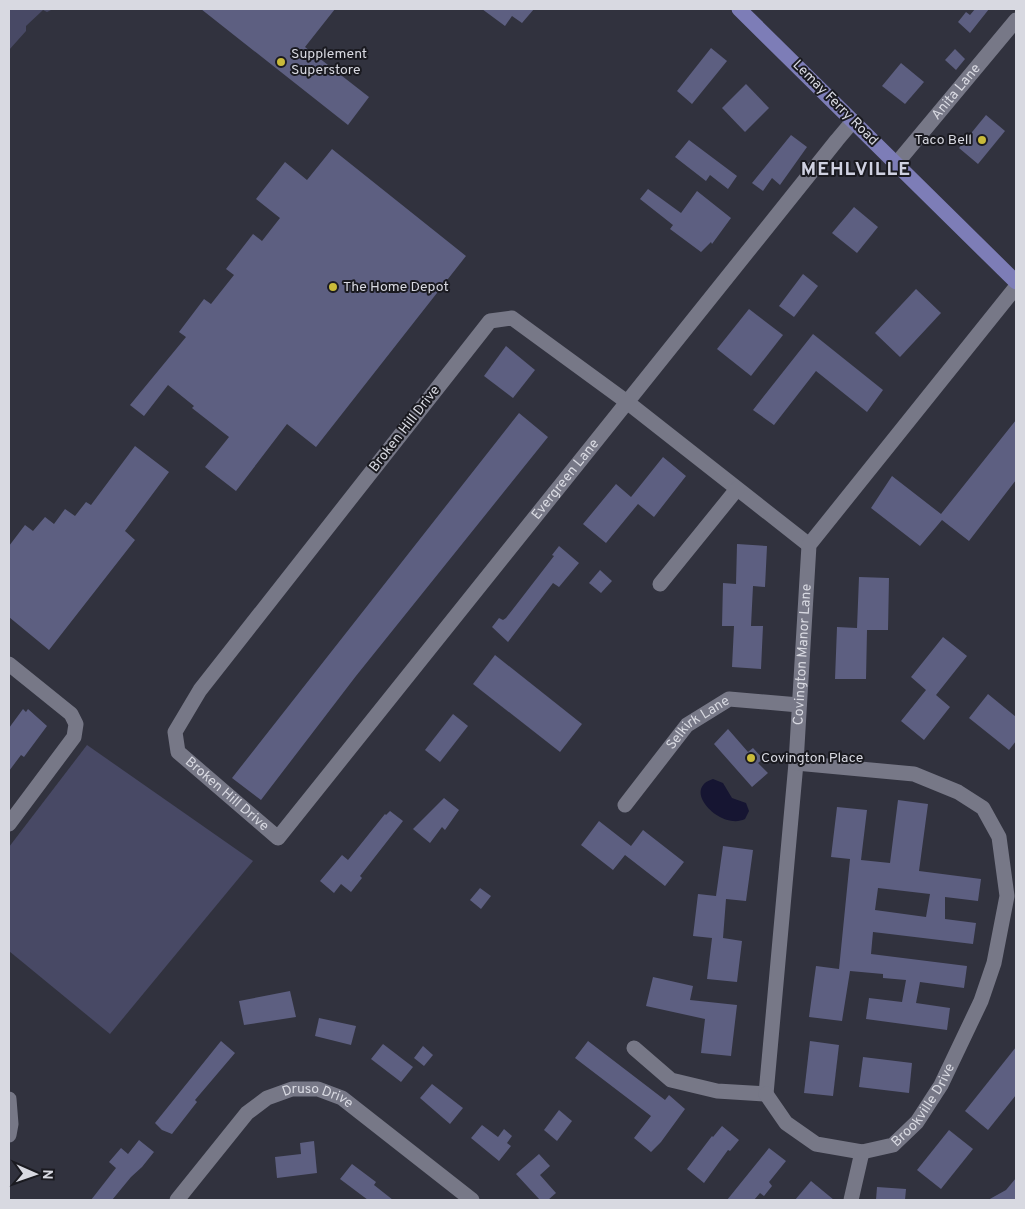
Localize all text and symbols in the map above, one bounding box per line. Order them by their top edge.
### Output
place label: Supplement Superstore [291,46,367,79]
marker: Supplement Superstore [275,56,287,68]
street label: Lemay Ferry Road [789,57,881,149]
street label: Anita Lane [928,60,984,123]
place label: Taco Bell [915,132,972,149]
marker: Taco Bell [976,134,988,146]
district label: MEHLVILLE [801,158,911,182]
place label: The Home Depot [343,279,449,296]
marker: The Home Depot [327,281,339,293]
street label: Broken Hill Drive [366,382,444,476]
street label: Evergreen Lane [528,436,603,523]
street label: Covington Manor Lane [790,583,815,726]
street label: Selkirk Lane [663,692,733,753]
place label: Covington Place [761,750,863,767]
marker: Covington Place [745,752,757,764]
street label: Broken Hill Drive [181,753,272,835]
street label: Brookville Drive [888,1060,959,1151]
street label: Druso Drive [280,1081,357,1112]
north arrow [10,1149,60,1199]
text: N [38,1169,55,1180]

